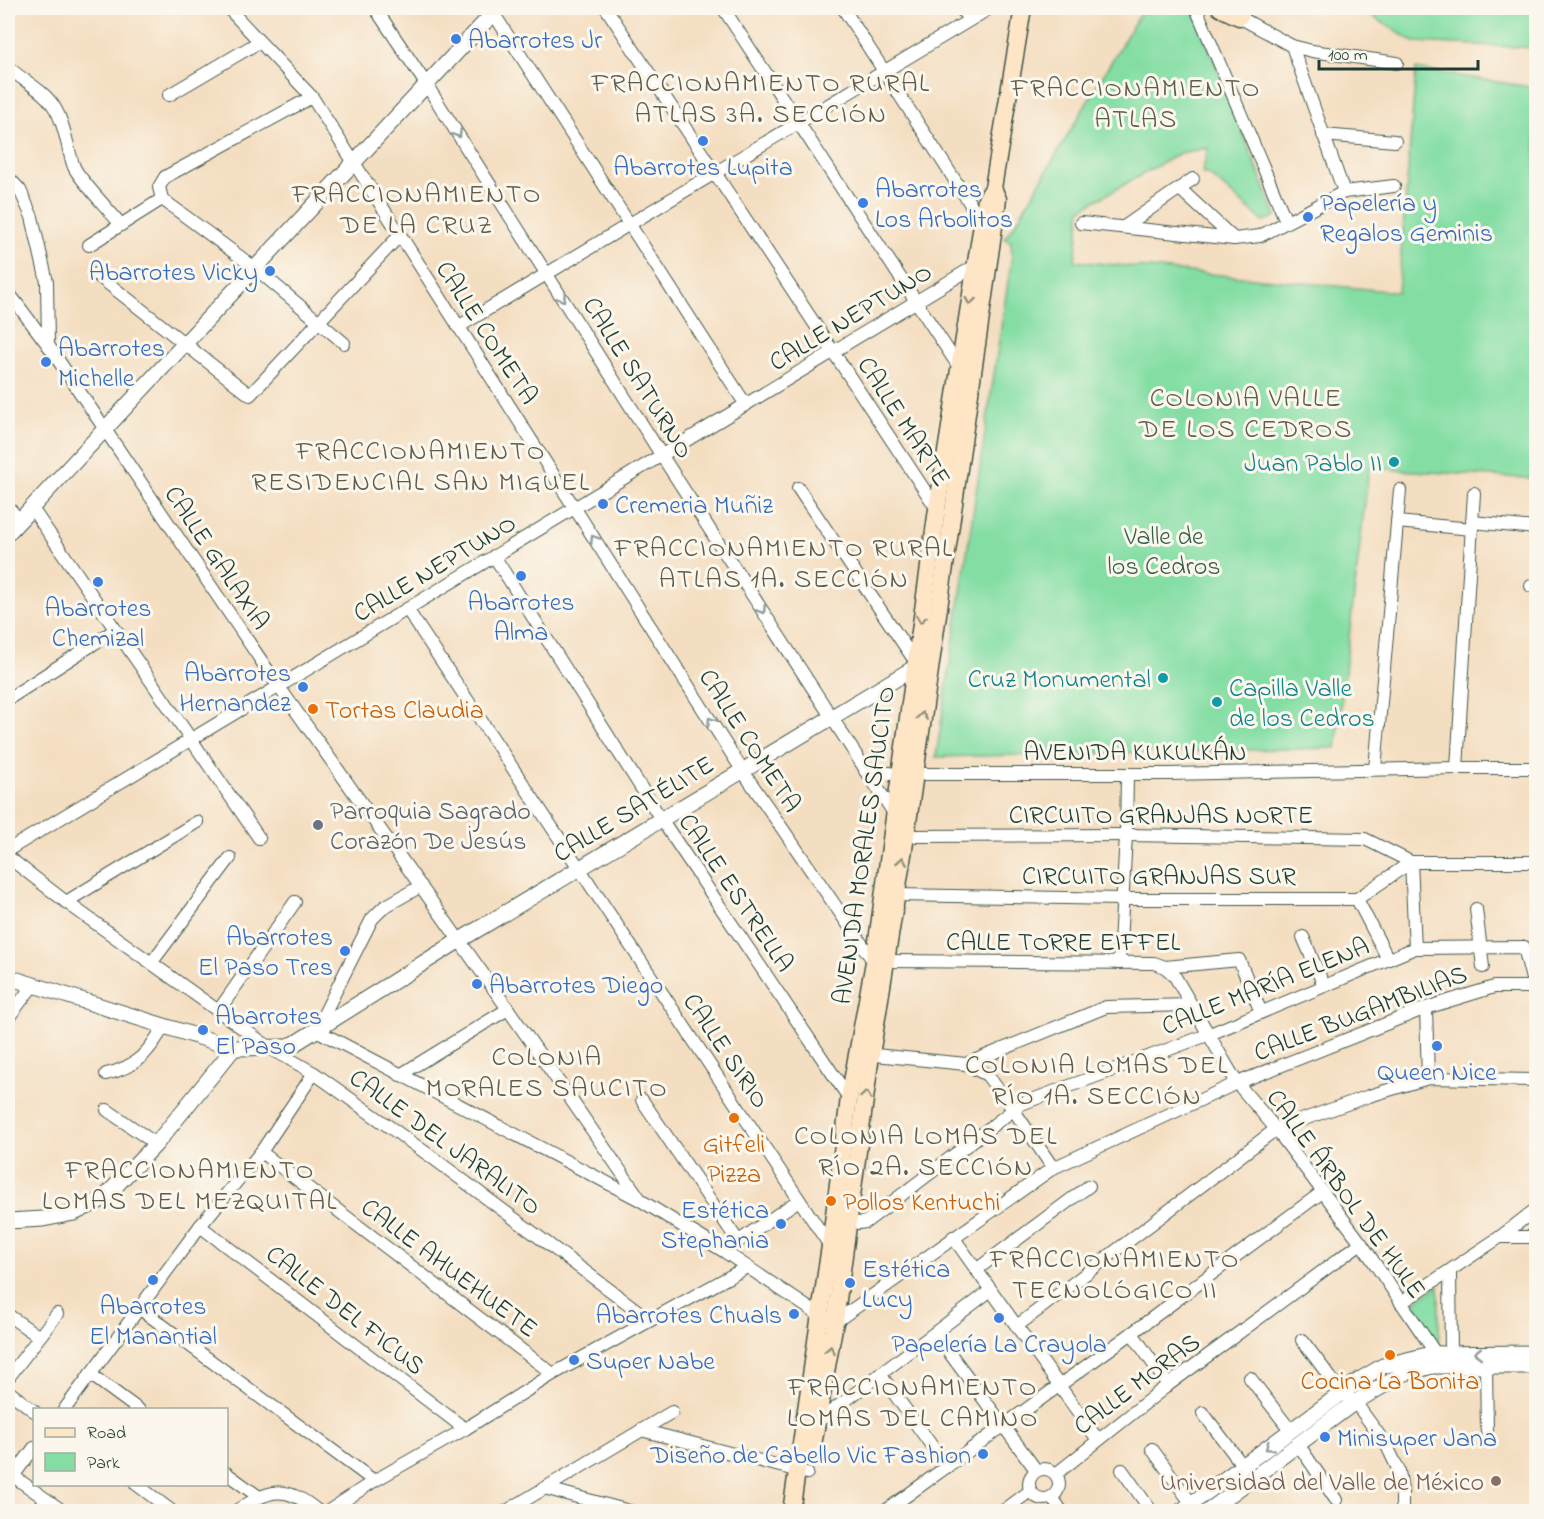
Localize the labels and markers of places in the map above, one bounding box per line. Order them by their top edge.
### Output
place label: Abarrotes Jr [468,23,603,61]
marker: Abarrotes Jr [449,32,463,46]
marker: Abarrotes Lupita [696,134,710,148]
place label: Abarrotes Lupita [613,150,793,188]
place label: Abarrotes Los Arbolitos [875,172,1013,240]
place label: Papelería y Regalos Geminis [1320,186,1493,254]
marker: Abarrotes Los Arbolitos [856,196,870,210]
marker: Papelería y Regalos Geminis [1301,210,1315,224]
place label: Abarrotes Vicky [89,255,258,293]
marker: Abarrotes Vicky [263,264,277,278]
place label: Abarrotes Michelle [58,331,165,399]
marker: Abarrotes Michelle [39,355,53,369]
place label: Juan Pablo II [1244,446,1382,484]
marker: Juan Pablo II [1387,455,1401,469]
place label: Cremeria Muñiz [615,488,773,526]
marker: Cremeria Muñiz [596,497,610,511]
marker: Abarrotes Alma [514,569,528,583]
marker: Abarrotes Chemizal [91,575,105,589]
place label: Abarrotes Alma [467,585,575,653]
place label: Abarrotes Chemizal [44,591,152,659]
place label: Abarrotes Hernandez [179,656,291,724]
place label: Cruz Monumental [968,662,1151,700]
marker: Cruz Monumental [1156,671,1170,685]
place label: Capilla Valle de los Cedros [1229,671,1375,739]
marker: Abarrotes Hernandez [296,680,310,694]
place label: Tortas Claudia [325,693,484,731]
marker: Capilla Valle de los Cedros [1210,695,1224,709]
marker: Tortas Claudia [306,702,320,716]
place label: Parroquia Sagrado Corazón De Jesús [330,794,531,862]
marker: Parroquia Sagrado Corazón De Jesús [311,818,325,832]
place label: Abarrotes El Paso Tres [198,920,333,988]
marker: Abarrotes El Paso Tres [338,944,352,958]
place label: Abarrotes Diego [489,968,663,1006]
marker: Abarrotes Diego [470,977,484,991]
place label: Abarrotes El Paso [215,999,322,1067]
marker: Abarrotes El Paso [196,1023,210,1037]
marker: Queen Nice [1430,1039,1444,1053]
place label: Queen Nice [1377,1055,1497,1093]
marker: Gitfeli Pizza [727,1111,741,1125]
place label: Gitfeli Pizza [703,1127,765,1195]
place label: Pollos Kentuchi [843,1185,1000,1223]
place label: Estética Stephania [661,1193,769,1261]
marker: Pollos Kentuchi [824,1194,838,1208]
marker: Estética Stephania [774,1217,788,1231]
place label: Estética Lucy [862,1252,950,1320]
marker: Abarrotes El Manantial [146,1273,160,1287]
marker: Estética Lucy [843,1276,857,1290]
place label: Abarrotes El Manantial [89,1289,217,1357]
place label: Abarrotes Chuals [595,1298,782,1336]
marker: Abarrotes Chuals [787,1307,801,1321]
marker: Papelería La Crayola [992,1311,1006,1325]
place label: Papelería La Crayola [891,1327,1107,1365]
place label: Super Nabe [586,1344,715,1382]
marker: Cocina La Bonita [1383,1348,1397,1362]
marker: Super Nabe [567,1353,581,1367]
place label: Cocina La Bonita [1301,1364,1479,1402]
place label: Minisuper Jana [1337,1421,1497,1459]
marker: Minisuper Jana [1318,1430,1332,1444]
place label: Diseño de Cabello Vic Fashion [650,1438,971,1476]
marker: Diseño de Cabello Vic Fashion [976,1447,990,1461]
place label: Universidad del Valle de México [1160,1465,1484,1503]
marker: Universidad del Valle de México [1489,1474,1503,1488]

